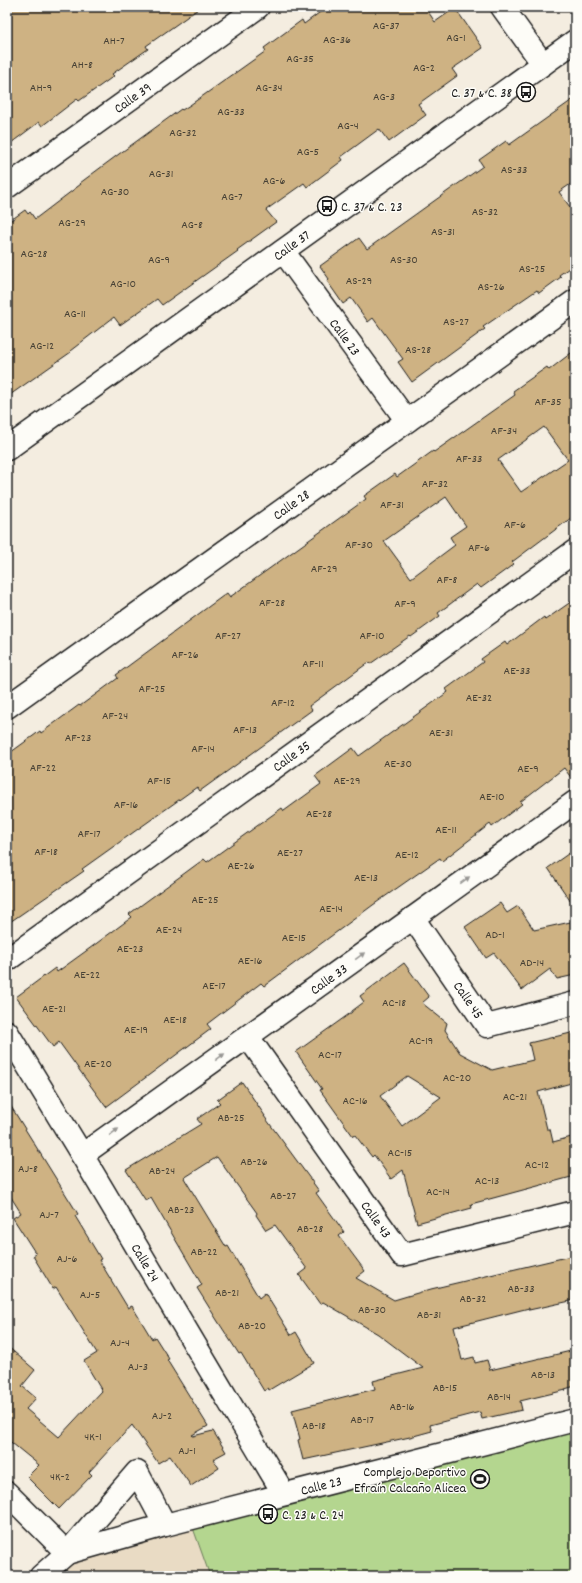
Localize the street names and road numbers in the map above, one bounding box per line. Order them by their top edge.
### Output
street label: Calle 39 [110,78,156,119]
street label: Calle 37 [270,226,315,267]
street label: Calle 23 [323,315,364,361]
street label: Calle 28 [269,485,315,526]
street label: Calle 35 [269,737,315,778]
street label: Calle 33 [307,960,352,1001]
street label: Calle 45 [447,978,487,1024]
street label: Calle 43 [355,1198,395,1243]
street label: Calle 24 [125,1240,163,1286]
street label: Calle 23 [299,1472,344,1502]

